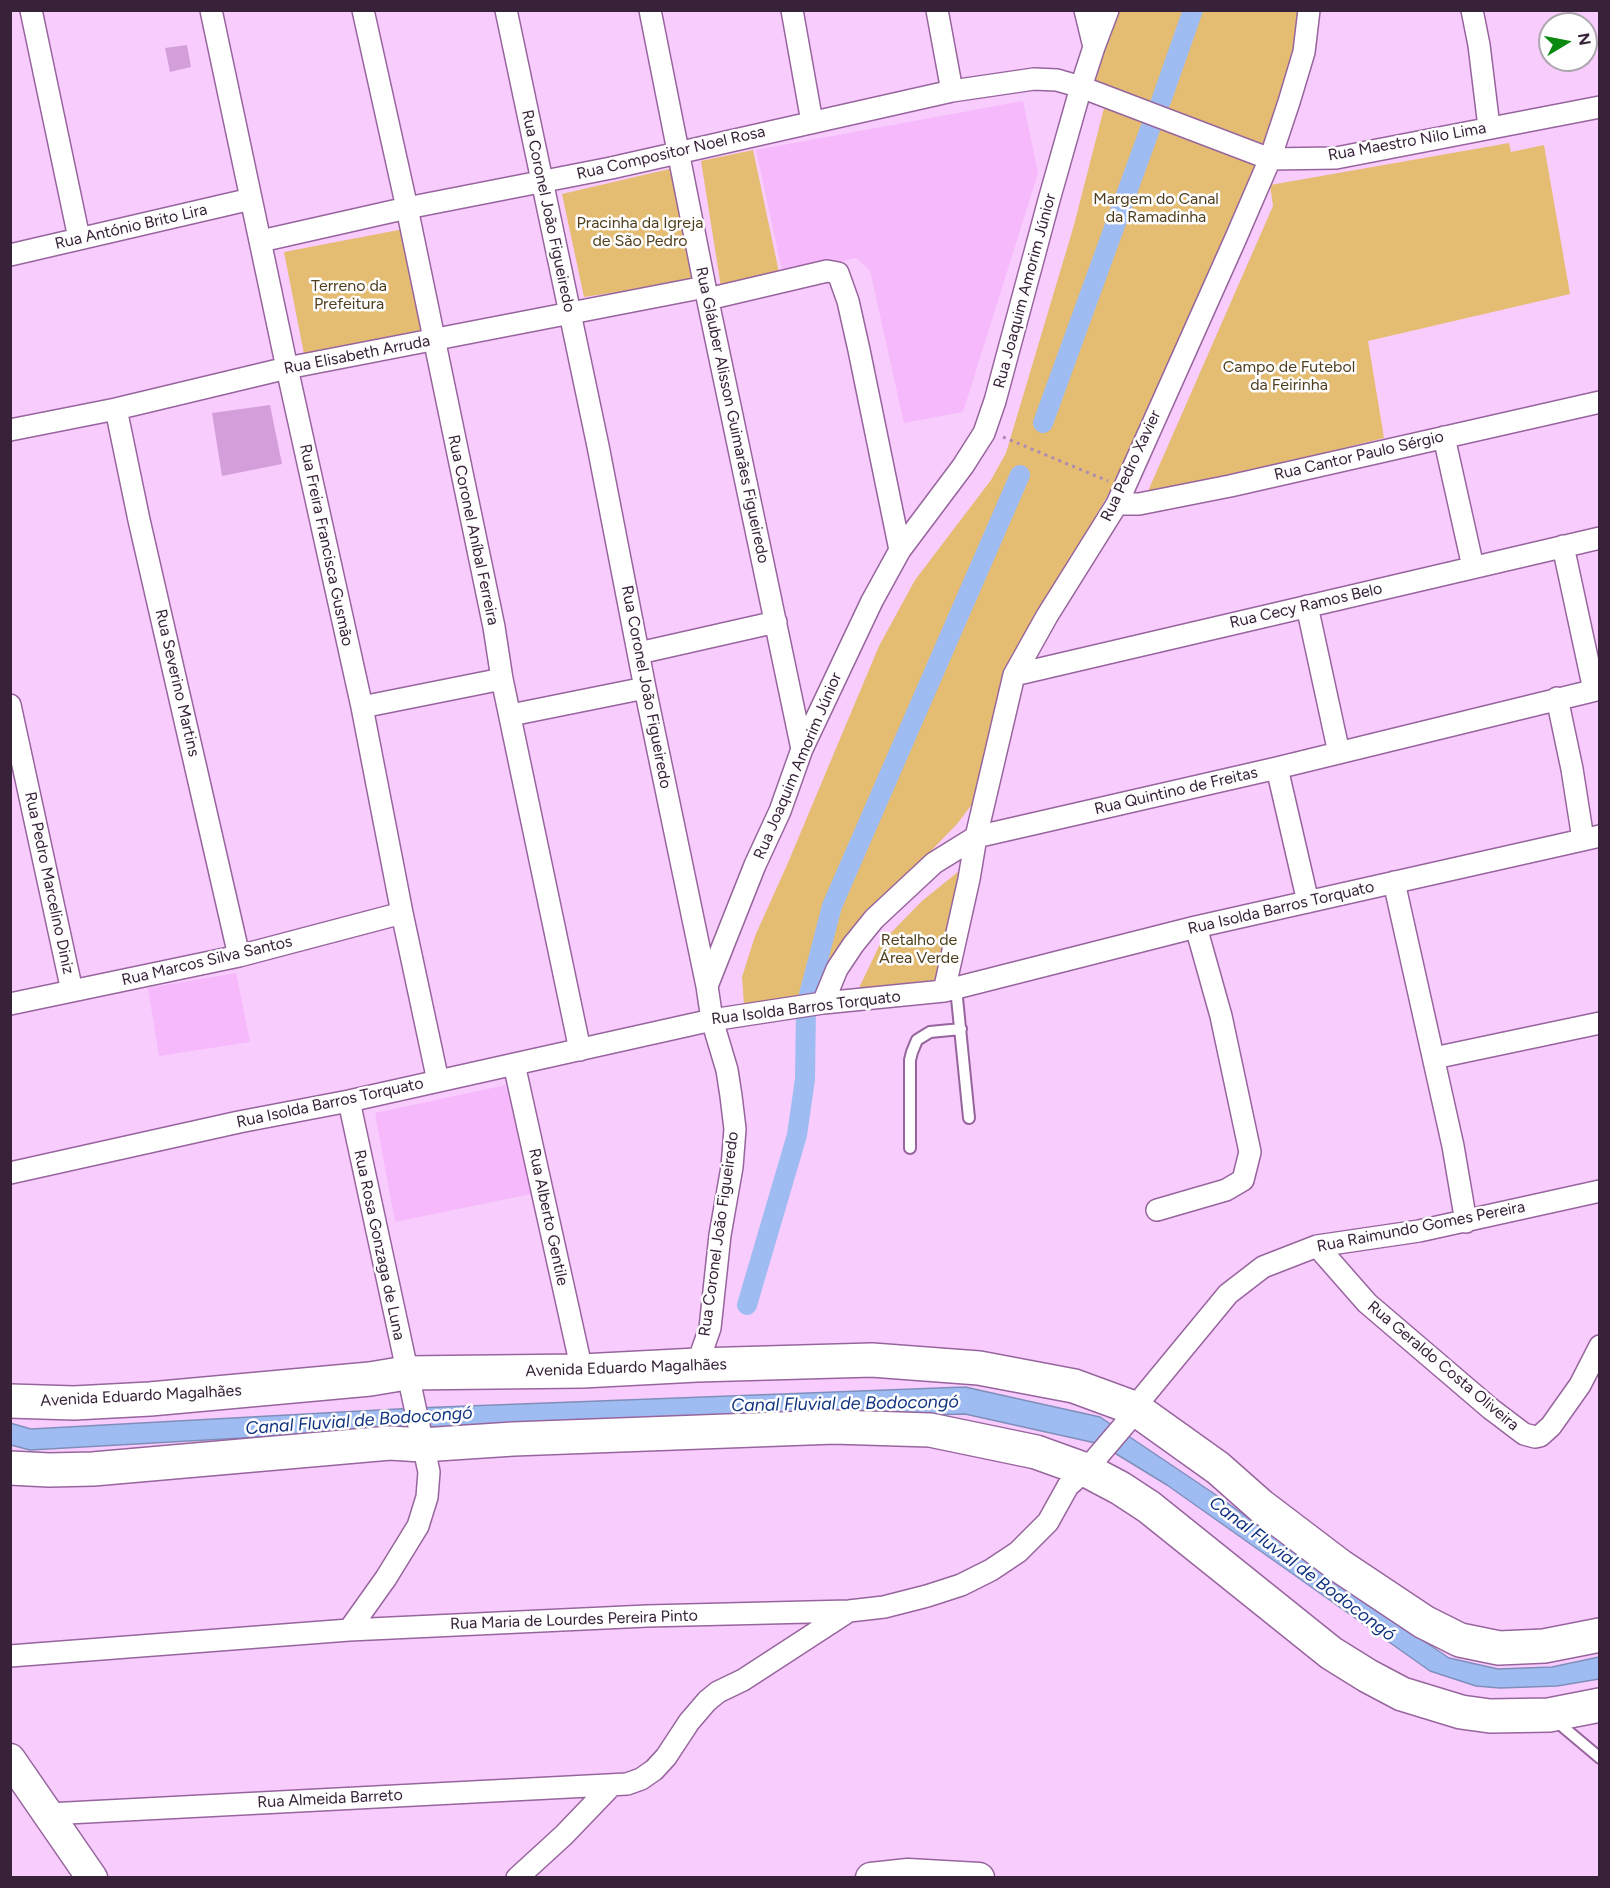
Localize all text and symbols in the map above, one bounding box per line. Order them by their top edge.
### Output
north arrow [1538,12,1598,72]
text: N [1574,31,1595,47]
street label: Rua Coronel João Figueiredo [517,108,579,314]
street label: Rua Maestro Nilo Lima [1326,119,1488,165]
street label: Rua Compositor Noel Rosa [575,122,767,184]
park label: Margem do Canal da Ramadinha [1093,189,1219,227]
street label: Rua Joaquim Amorim Júnior [990,191,1060,391]
street label: Rua António Brito Lira [53,200,209,254]
park label: Pracinha da Igreja de São Pedro [577,213,703,251]
street label: Rua Gláuber Alisson Guimarães Figueiredo [691,265,773,565]
park label: Terreno da Prefeitura [311,276,387,314]
street label: Rua Elisabeth Arruda [282,331,432,379]
park label: Campo de Futebol da Feirinha [1223,357,1355,395]
street label: Rua Pedro Xavier [1097,407,1165,525]
street label: Rua Cantor Paulo Sérgio [1272,427,1446,485]
street label: Rua Coronel Aníbal Ferreira [443,433,503,627]
street label: Rua Freira Francisca Gusmão [295,442,357,648]
street label: Rua Cecy Ramos Belo [1228,579,1384,633]
street label: Rua Coronel João Figueiredo [617,584,675,790]
street label: Rua Severino Martins [151,607,203,759]
street label: Rua Joaquim Amorim Júnior [750,670,846,862]
street label: Rua Quintino de Freitas [1092,763,1260,819]
street label: Rua Pedro Marcelino Diniz [20,790,78,976]
street label: Rua Isolda Barros Torquato [1186,877,1376,939]
park label: Retalho de Área Verde [879,930,959,968]
street label: Rua Marcos Silva Santos [120,932,294,990]
street label: Rua Isolda Barros Torquato [710,987,902,1029]
street label: Rua Isolda Barros Torquato [235,1074,425,1132]
street label: Rua Coronel João Figueiredo [695,1130,743,1338]
street label: Rua Alberto Gentile [524,1147,572,1287]
street label: Rua Rosa Gonzaga de Luna [349,1148,409,1342]
street label: Rua Raimundo Gomes Pereira [1315,1197,1527,1257]
street label: Rua Geraldo Costa Oliveira [1363,1297,1523,1435]
street label: Avenida Eduardo Magalhães [525,1355,727,1381]
street label: Avenida Eduardo Magalhães [40,1381,242,1411]
water label: Canal Fluvial de Bodocongó [731,1391,959,1417]
water label: Canal Fluvial de Bodocongó [245,1402,473,1440]
water label: Canal Fluvial de Bodocongó [1205,1492,1399,1646]
street label: Rua Maria de Lourdes Pereira Pinto [450,1606,698,1634]
street label: Rua Almeida Barreto [257,1786,403,1812]

